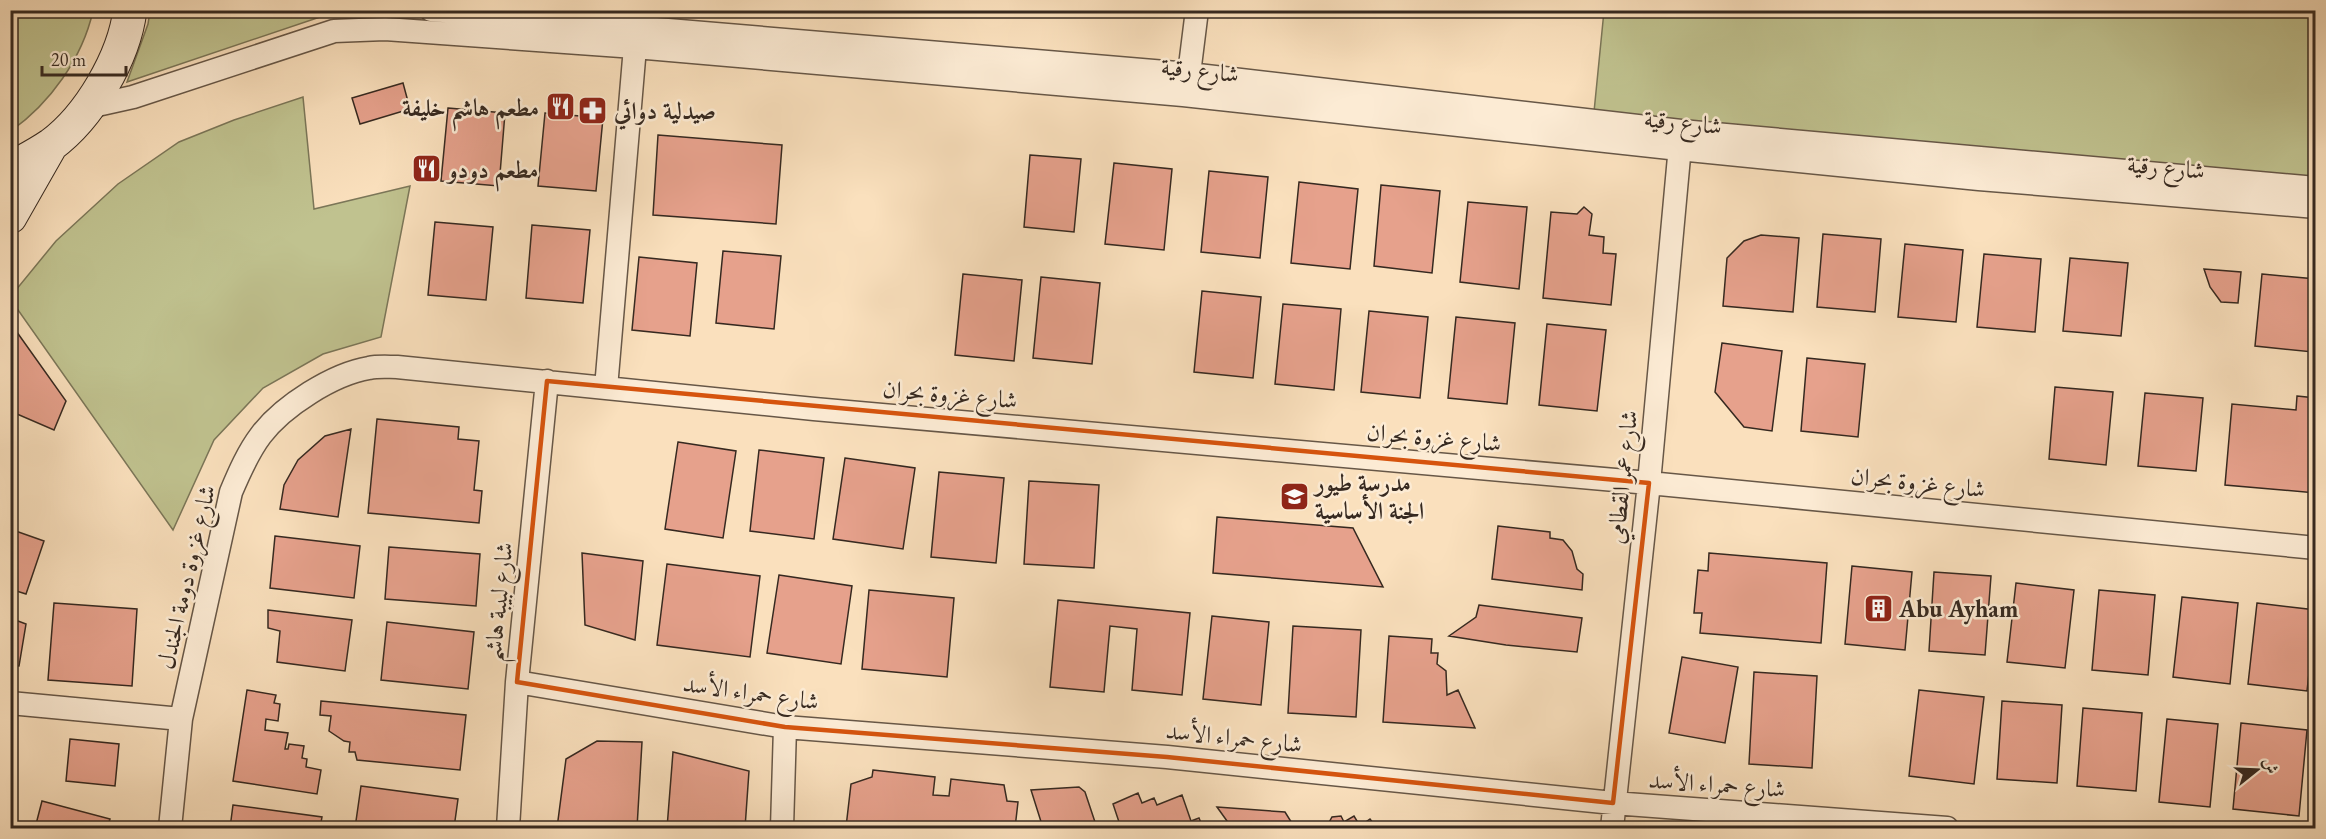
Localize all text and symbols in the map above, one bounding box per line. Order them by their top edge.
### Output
scale bar [42,39,126,77]
text: 20 m [51,48,86,71]
street label: شارع رقية [1159,51,1240,94]
restaurant icon: مطعم هاشم خليفة [544,91,576,123]
place label: مطعم هاشم خليفة [402,92,539,132]
pharmacy icon: صيدلية دوائي [577,94,609,126]
place label: صيدلية دوائي [613,95,716,130]
street label: شارع رقية [1642,103,1723,146]
street label: شارع رقية [2125,148,2206,191]
restaurant icon: مطعم دودو [411,153,443,185]
place label: مطعم دودو [445,154,538,192]
street label: شارع غزوة بحران [881,373,1019,420]
street label: شارع عمر القطامي [1600,409,1649,546]
street label: شارع غزوة بحران [1365,416,1503,463]
street label: شارع غزوة بحران [1849,460,1987,509]
place label: مدرسة طيور الجنة الأساسية [1312,467,1424,526]
school or university icon: مدرسة طيور الجنة الأساسية [1278,480,1310,512]
street label: شارع غزوة دومة الجندل [150,482,227,673]
street label: شارع لبيبة هاشم [476,541,529,664]
building icon: Abu Ayham [1862,592,1894,624]
place label: Abu Ayham [1898,593,2018,625]
street label: شارع حمراء الأسد [680,667,821,722]
street label: شارع حمراء الأسد [1164,714,1304,765]
north arrow [2227,740,2287,800]
text: ش [2258,755,2283,776]
street label: شارع حمراء الأسد [1647,764,1786,809]

